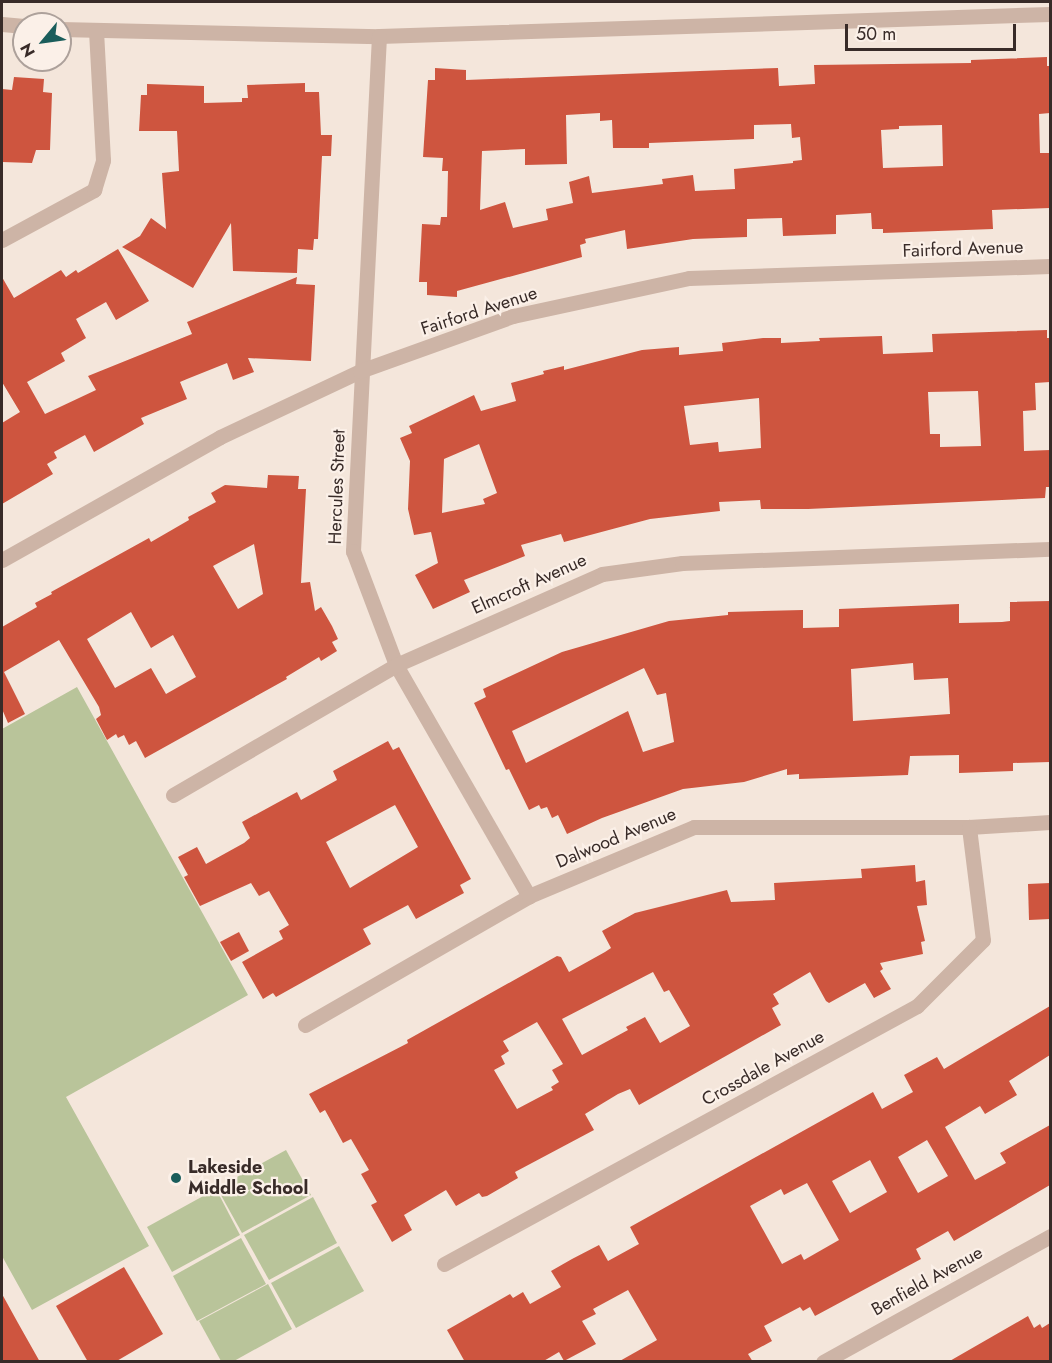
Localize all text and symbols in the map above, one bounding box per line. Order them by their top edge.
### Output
north arrow [12,12,72,72]
scale bar [848,12,1019,50]
text: 50 m [856,21,896,47]
text: N [14,39,41,61]
street label: Fairford Avenue [902,236,1024,262]
street label: Fairford Avenue [418,282,540,340]
street label: Hercules Street [324,429,350,545]
street label: Elmcroft Avenue [468,549,590,619]
street label: Dalwood Avenue [553,803,679,873]
street label: Crossdale Avenue [698,1025,828,1111]
place label: Lakeside Middle School [188,1157,308,1200]
marker: Lakeside Middle School [169,1171,183,1185]
street label: Benfield Avenue [868,1242,986,1320]

